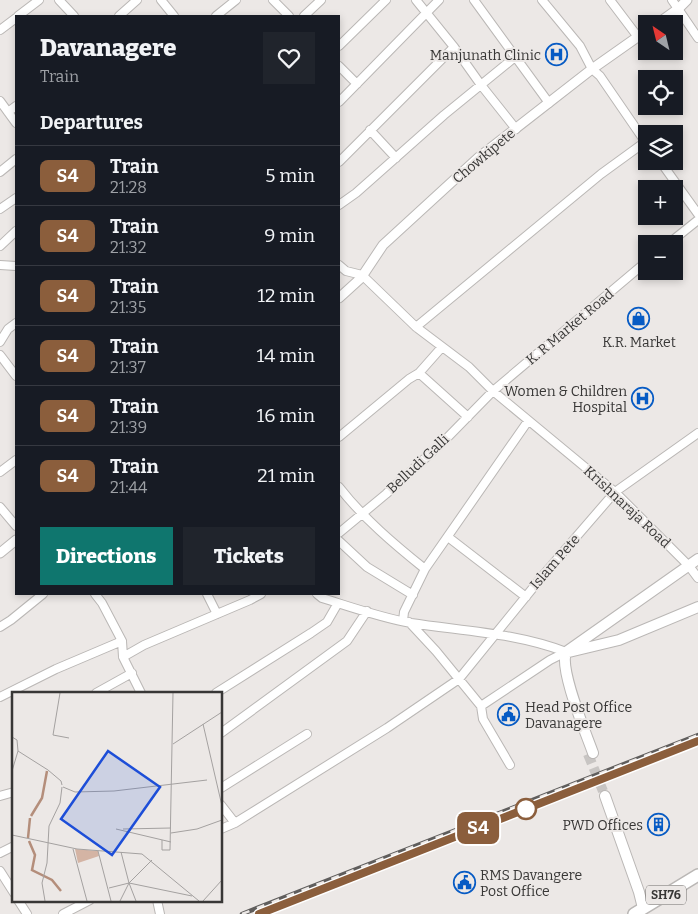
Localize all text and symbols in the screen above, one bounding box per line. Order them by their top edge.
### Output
north arrow [638,15,682,60]
map controls [638,15,683,280]
button: heart [263,32,315,84]
text: Davanagere [40,34,176,62]
hospital icon: Manjunath Clinic [545,43,569,67]
place label: Manjunath Clinic [430,47,541,64]
text: Train [40,67,79,86]
button: locate [638,70,683,115]
text: Departures [40,111,143,134]
street label: Chowkipete [449,125,519,187]
button: layers [638,125,683,170]
text: Train [110,155,159,178]
text: 5 min [265,164,315,187]
text: S4 [57,165,78,187]
text: 21:28 [110,178,147,197]
button: + [638,180,683,225]
text: Train [110,215,159,238]
text: 9 min [264,224,315,247]
text: S4 [57,225,78,247]
button: − [638,235,683,280]
text: 21:32 [110,238,146,257]
text: Train [110,275,159,298]
text: 12 min [257,284,315,307]
text: S4 [57,285,78,307]
street label: K. R Market Road [523,285,617,369]
text: 21:35 [110,298,146,317]
shop icon: K.R. Market [627,307,651,331]
place label: K.R. Market [602,334,676,351]
text: Train [110,335,159,358]
text: 14 min [257,344,315,367]
text: S4 [57,345,78,367]
text: 21:37 [110,358,146,377]
place label: Women & Children Hospital [504,383,627,416]
hospital icon: Women & Children Hospital [631,387,655,411]
text: Train [110,395,159,418]
text: 16 min [257,404,315,427]
text: S4 [57,405,78,427]
text: 21:39 [110,418,147,437]
street label: Belludi Galli [383,431,453,497]
text: Train [110,455,159,478]
street label: Krishnaraja Road [580,462,674,552]
text: 21 min [257,464,315,487]
text: S4 [57,465,78,487]
text: 21:44 [110,478,147,497]
button: Directions [40,527,173,585]
button: Tickets [183,527,315,585]
street label: Islam Pete [526,531,584,593]
inset map [12,692,222,902]
place label: Head Post Office Davanagere [525,699,632,732]
public building icon: Head Post Office Davanagere [497,703,521,727]
unlabelled marker [515,798,537,820]
line badge: S4 [456,812,500,844]
building icon: PWD Offices [647,813,671,837]
text: S4 [467,817,489,839]
place label: PWD Offices [563,817,643,834]
place label: RMS Davangere Post Office [480,867,582,900]
public building icon: RMS Davangere Post Office [452,871,476,895]
road number: SH76 [646,886,686,904]

